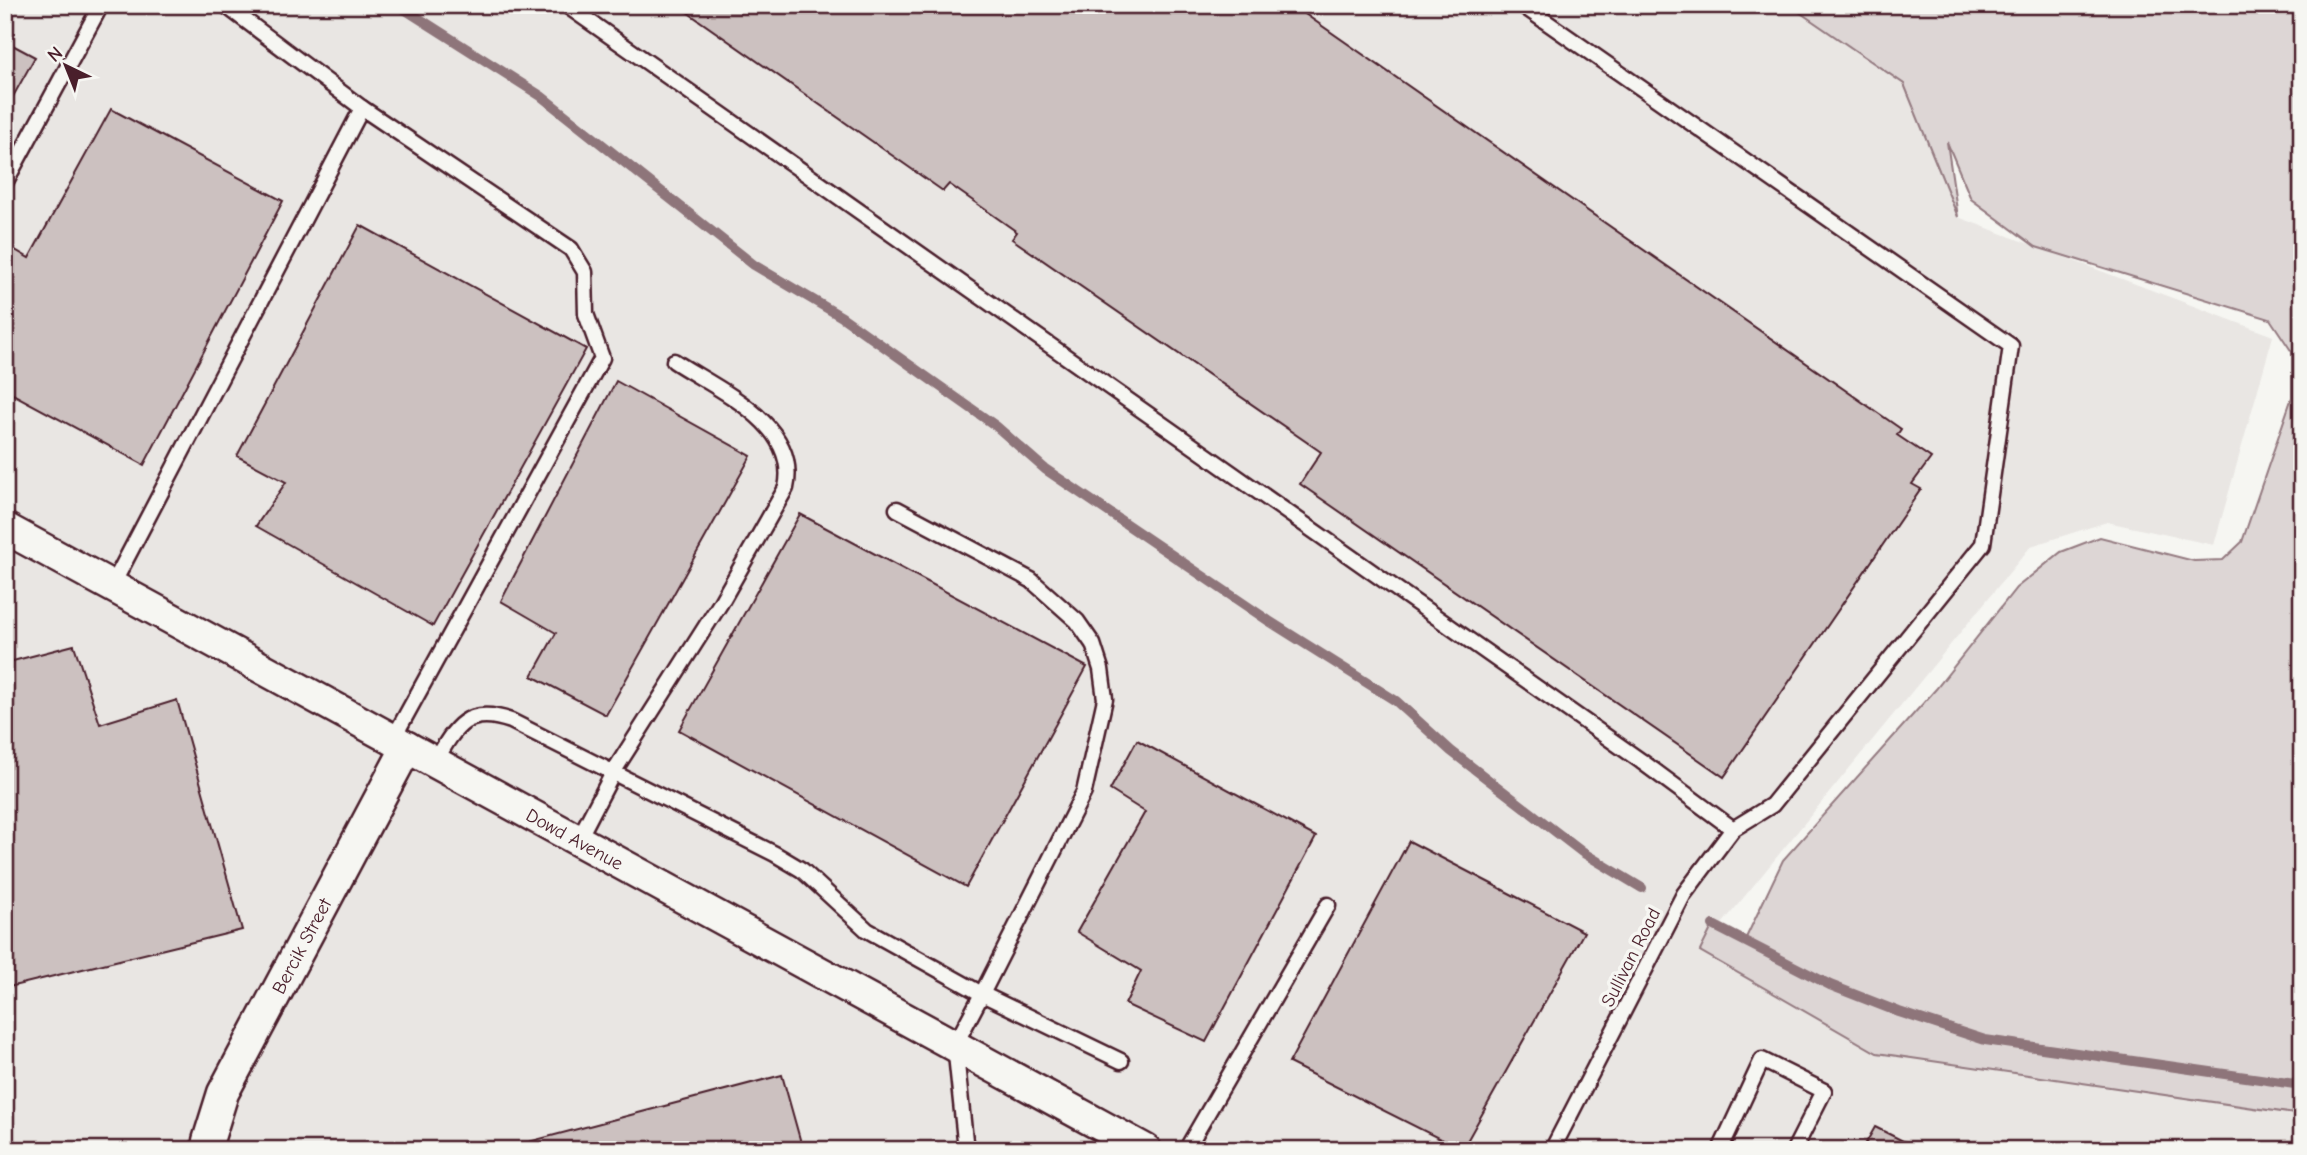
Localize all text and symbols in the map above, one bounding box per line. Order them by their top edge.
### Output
north arrow [32,32,102,102]
text: N [43,42,67,67]
street label: Dowd Avenue [522,804,627,875]
street label: Bercik Street [268,894,337,998]
street label: Sullivan Road [1597,904,1665,1011]

